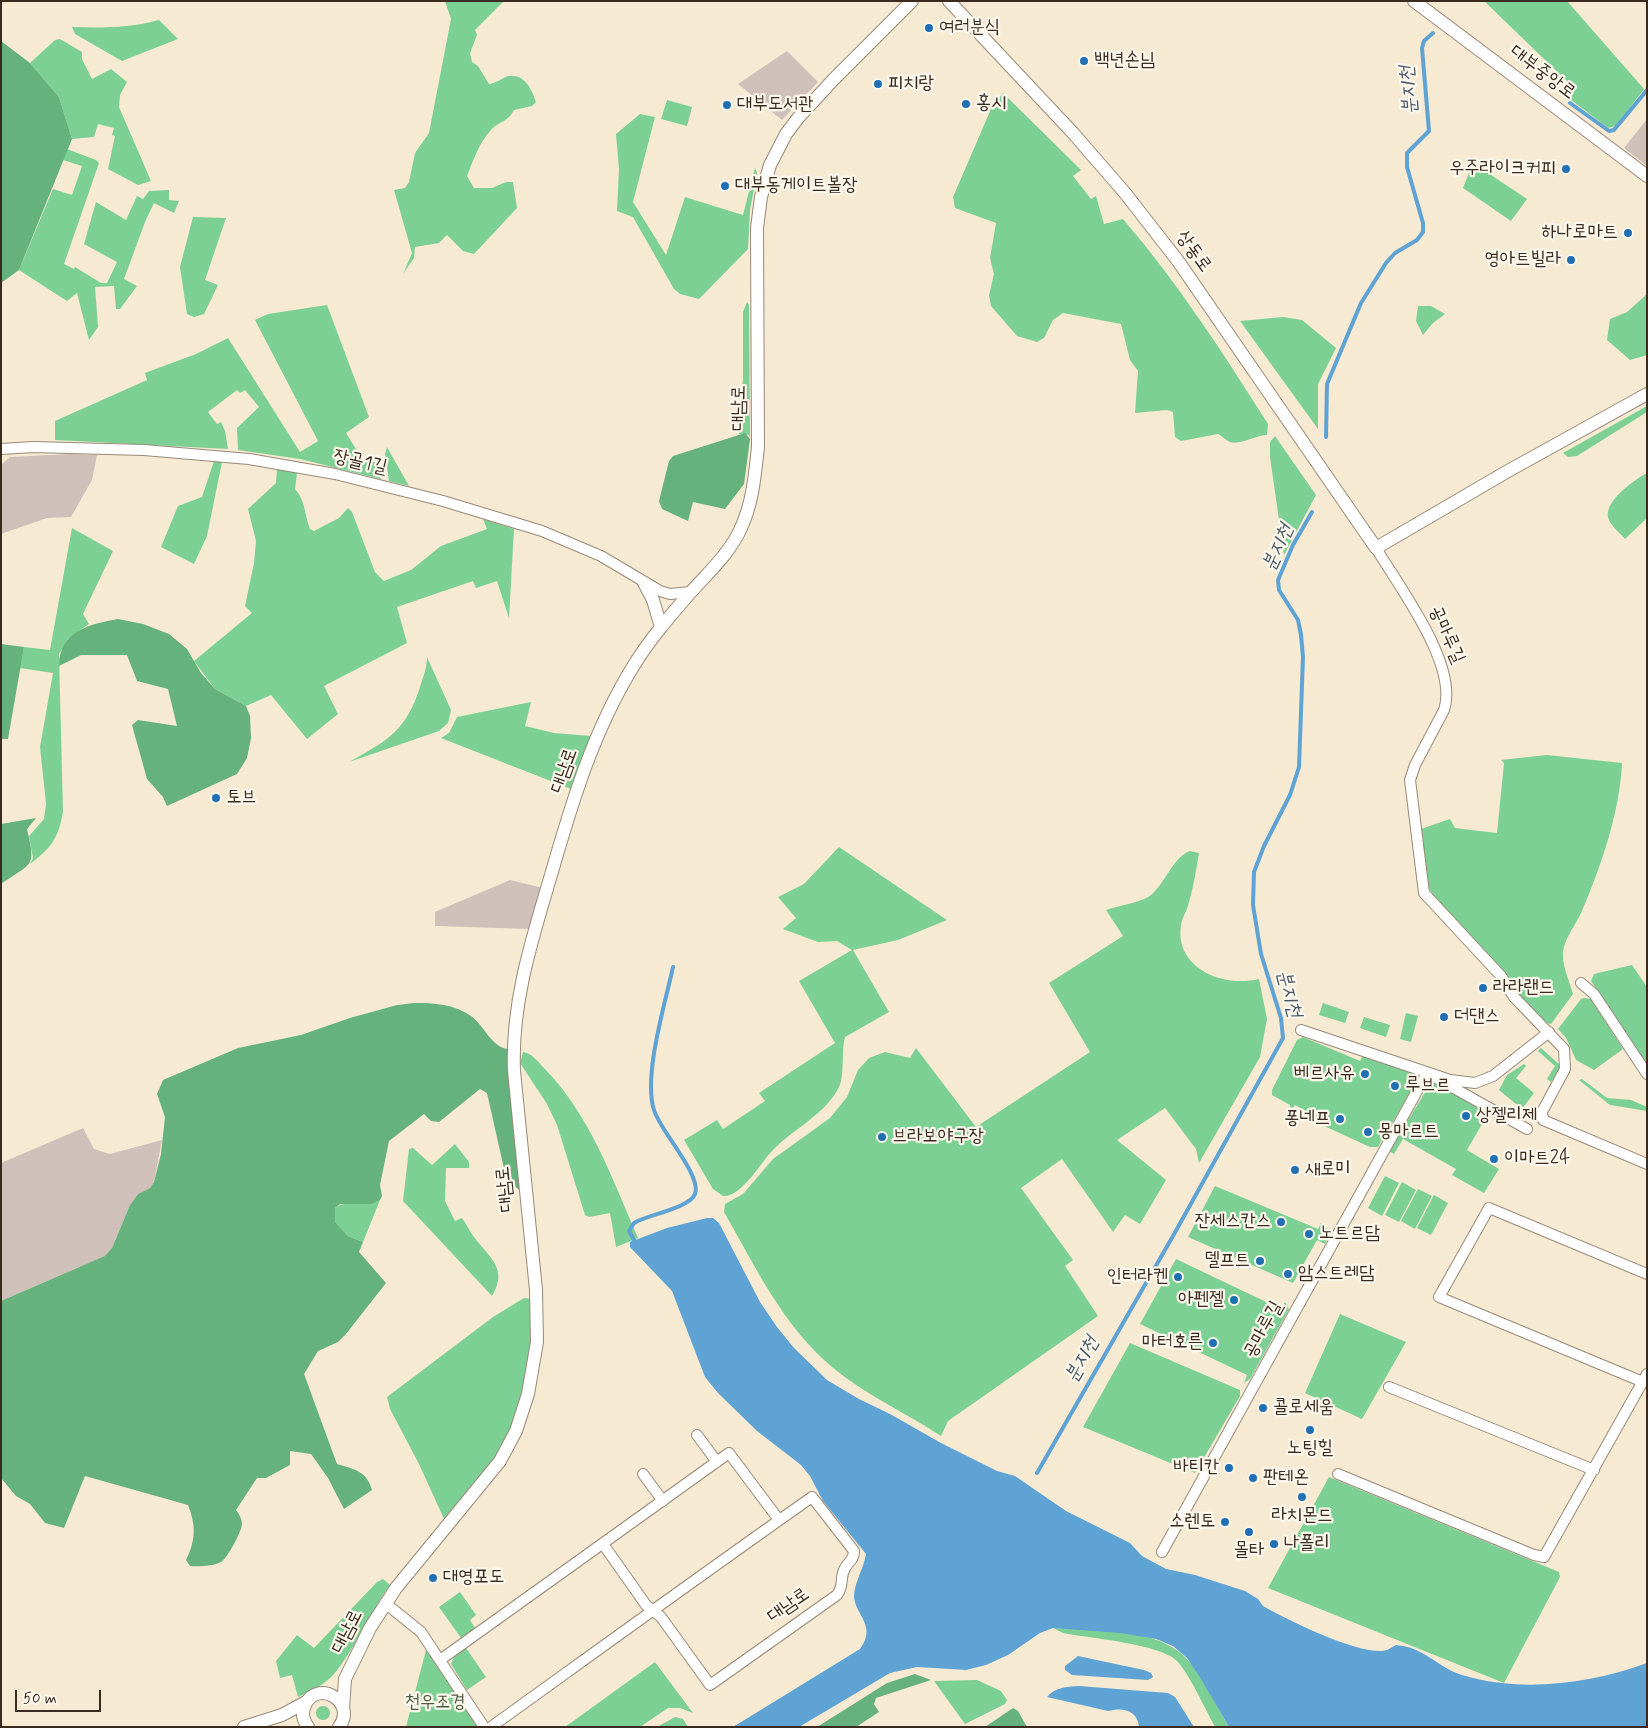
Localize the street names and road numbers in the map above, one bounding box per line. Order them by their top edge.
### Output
street label: 대부중앙로 [1505,41,1579,105]
street label: 상동로 [1170,227,1216,277]
street label: 대남로 [728,385,752,431]
street label: 장골1길 [331,446,389,480]
street label: 공마루길 [1423,602,1469,668]
street label: 대남로 [546,746,584,796]
street label: 대남로 [492,1165,520,1213]
street label: 공마루길 [1239,1298,1289,1362]
street label: 대남로 [764,1584,814,1628]
street label: 대남로 [327,1606,369,1658]

